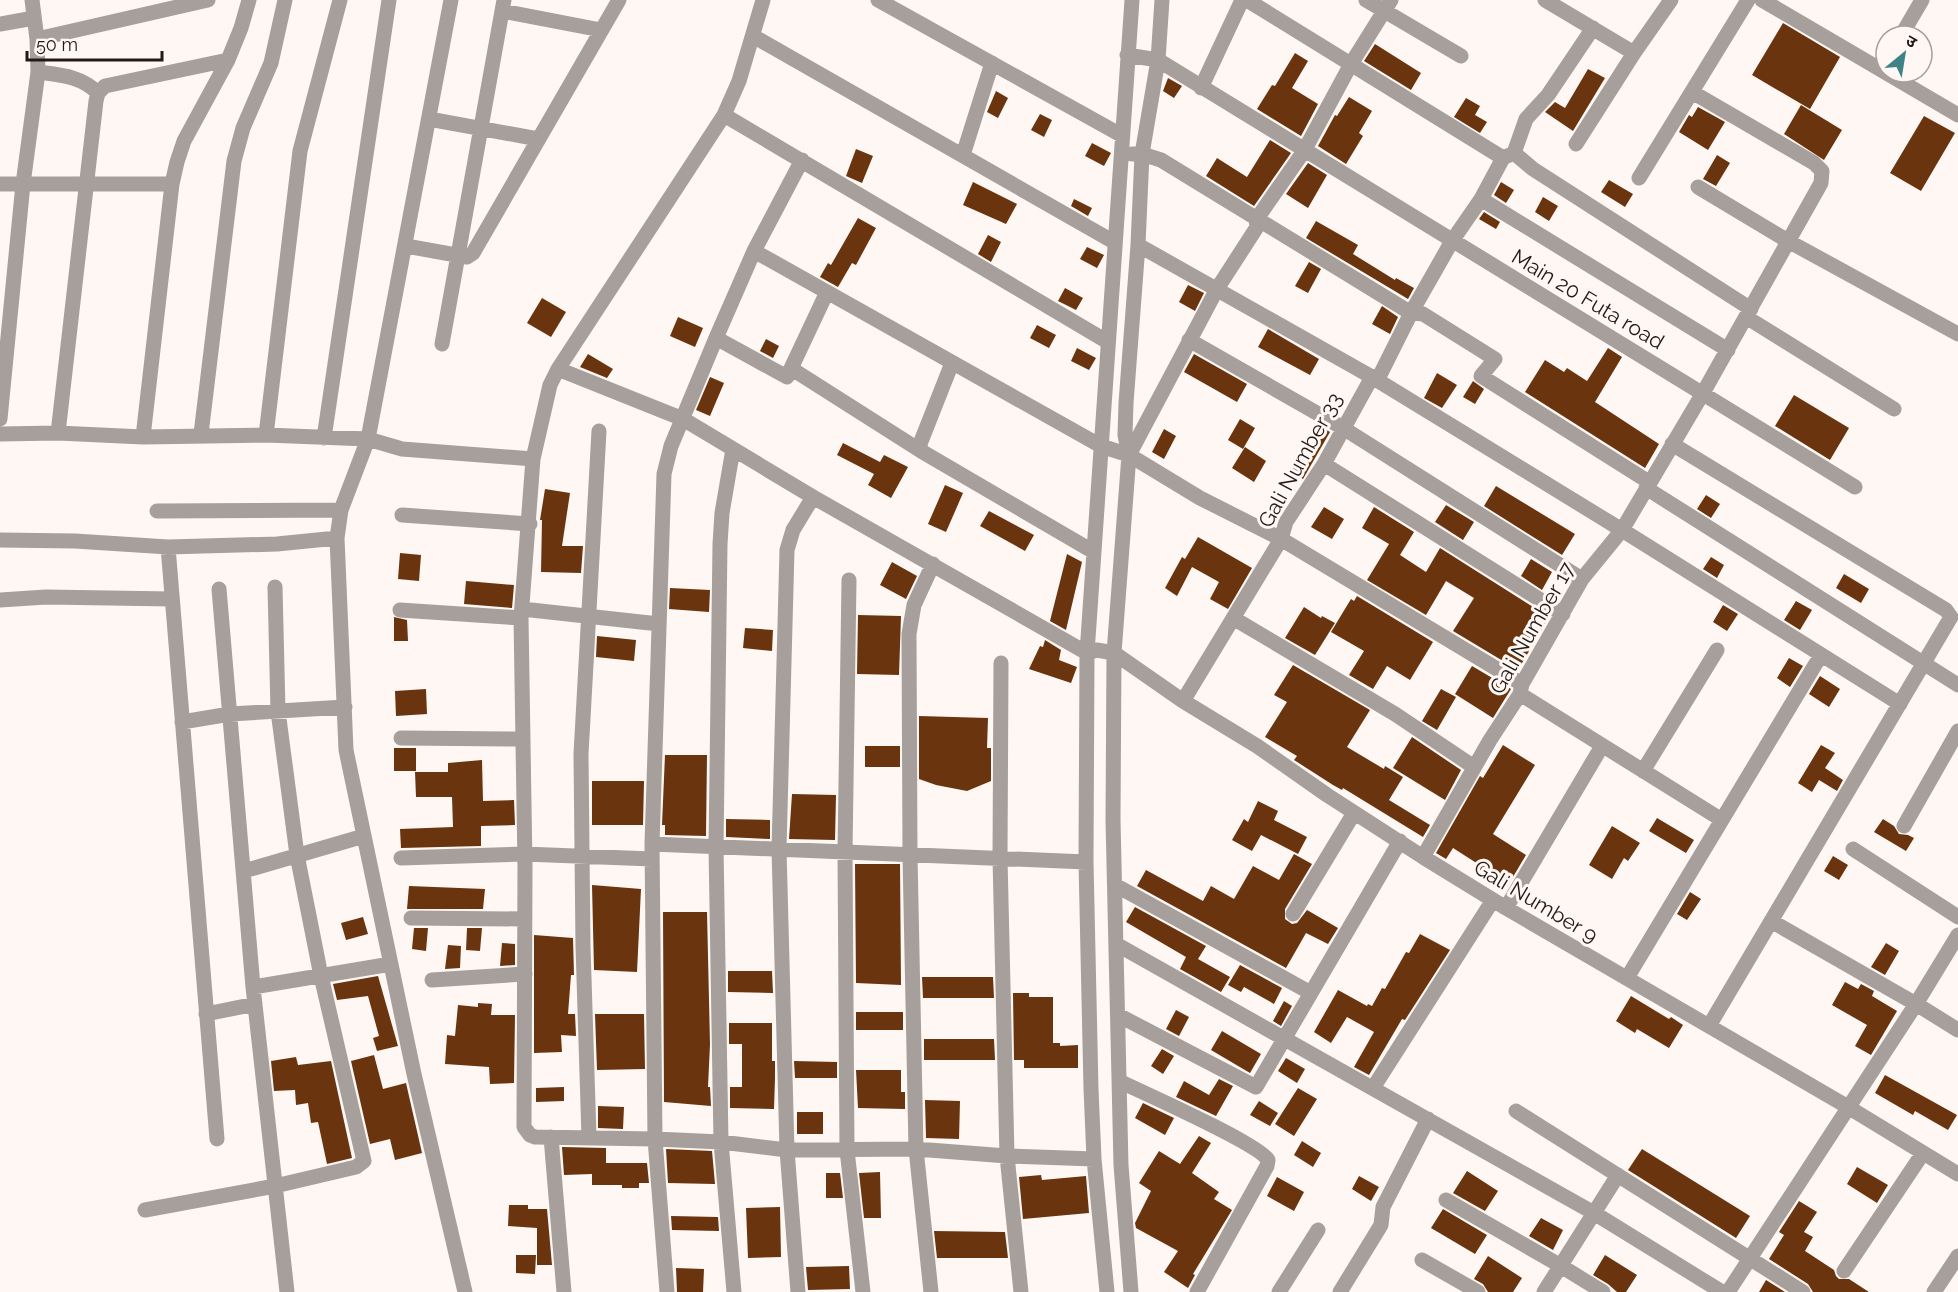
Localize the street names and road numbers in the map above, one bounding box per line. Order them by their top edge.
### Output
street label: Main 20 Futa road [1507,244,1669,354]
street label: Gali Number 33 [1253,388,1347,532]
street label: Gali Number 17 [1484,557,1580,698]
street label: Gali Number 9 [1470,854,1602,948]

